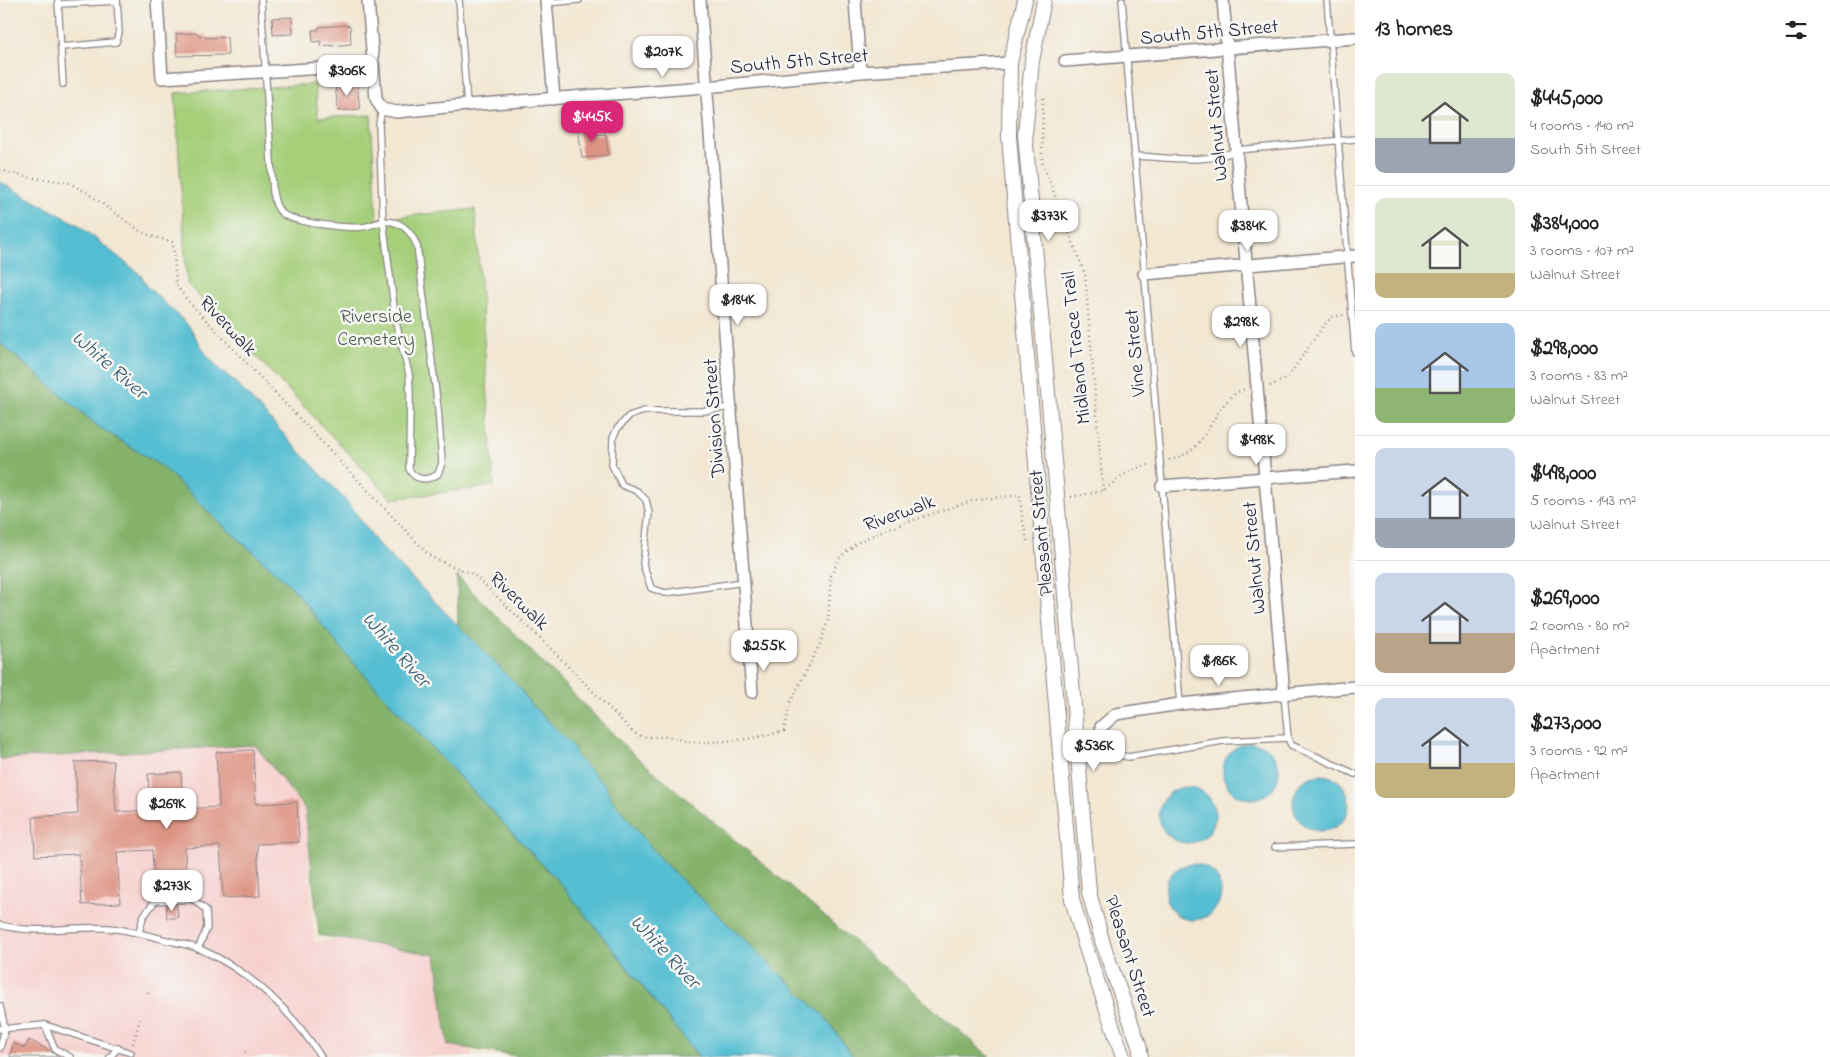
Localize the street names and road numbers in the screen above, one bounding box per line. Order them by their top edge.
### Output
street label: South 5th Street [1139,13,1280,54]
street label: South 5th Street [729,42,870,83]
street label: Walnut Street [1198,67,1237,182]
street label: Midland Trace Trail [1055,270,1100,426]
street label: Riverwalk [191,290,263,364]
street label: Vine Street [1118,307,1155,399]
street label: Division Street [697,357,734,479]
street label: Pleasant Street [1023,468,1062,597]
street label: Riverwalk [860,488,940,541]
street label: Walnut Street [1236,500,1275,615]
street label: Riverwalk [482,566,555,638]
street label: Pleasant Street [1095,892,1162,1022]

